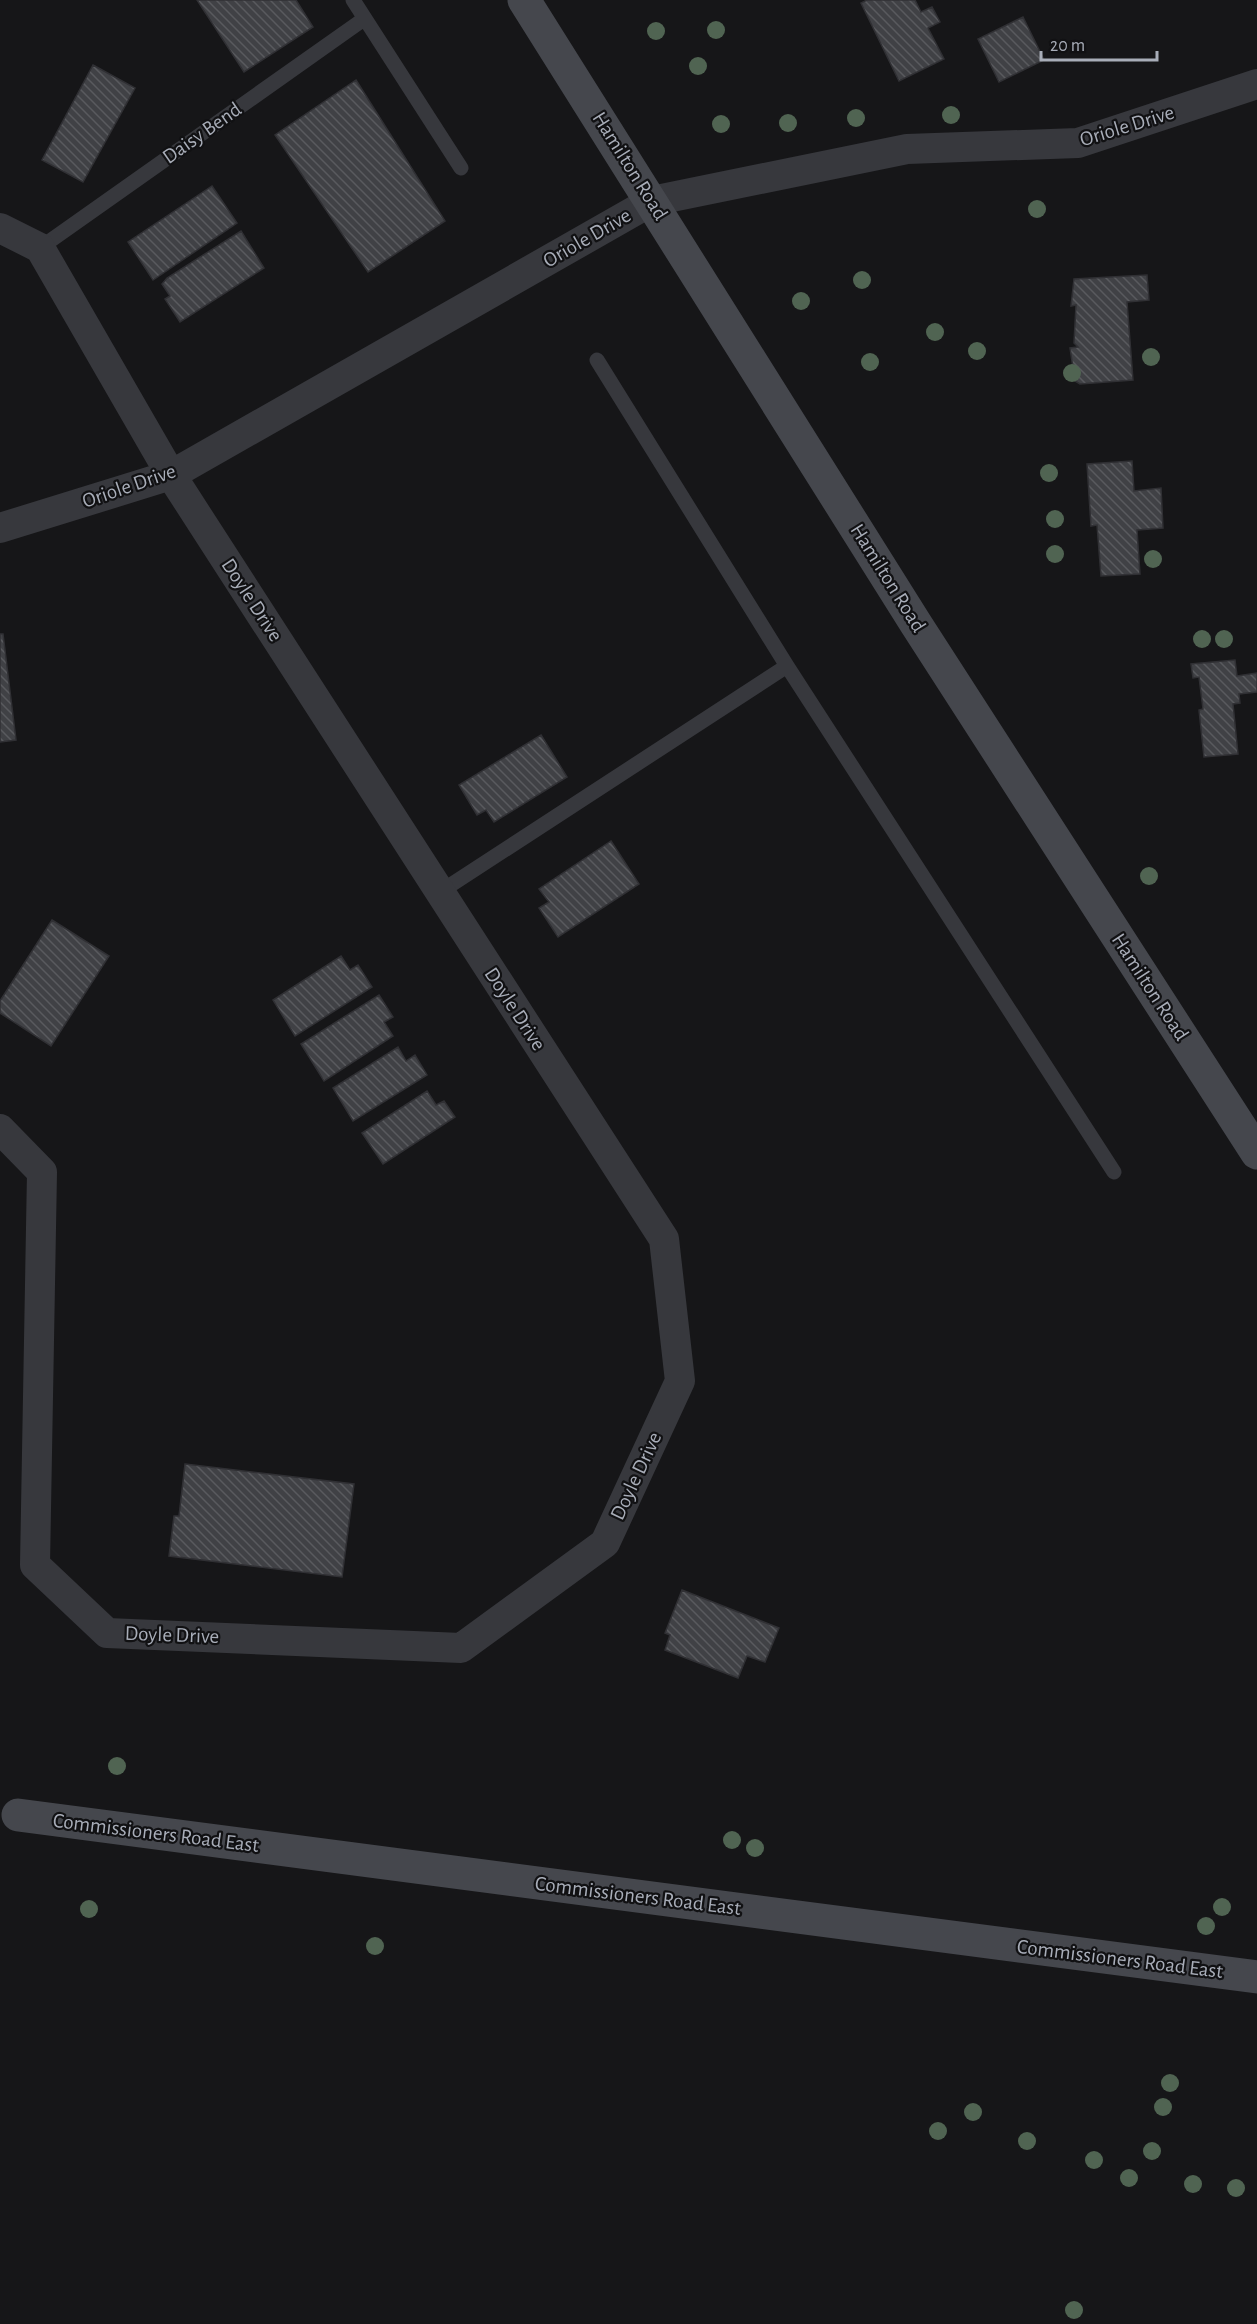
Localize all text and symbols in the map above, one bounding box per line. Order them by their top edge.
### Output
scale bar [1041,24,1156,62]
text: 20 m [1050,37,1085,55]
street label: Daisy Bend [159,98,245,168]
street label: Oriole Drive [1077,102,1177,150]
street label: Hamilton Road [588,108,672,224]
street label: Oriole Drive [540,205,634,271]
street label: Oriole Drive [79,460,179,512]
street label: Hamilton Road [846,520,930,636]
street label: Doyle Drive [217,555,287,645]
street label: Hamilton Road [1108,930,1192,1044]
street label: Doyle Drive [480,964,550,1054]
street label: Doyle Drive [606,1429,666,1523]
street label: Doyle Drive [124,1623,220,1647]
street label: Commissioners Road East [52,1810,261,1856]
street label: Commissioners Road East [534,1873,743,1919]
street label: Commissioners Road East [1016,1936,1225,1982]

